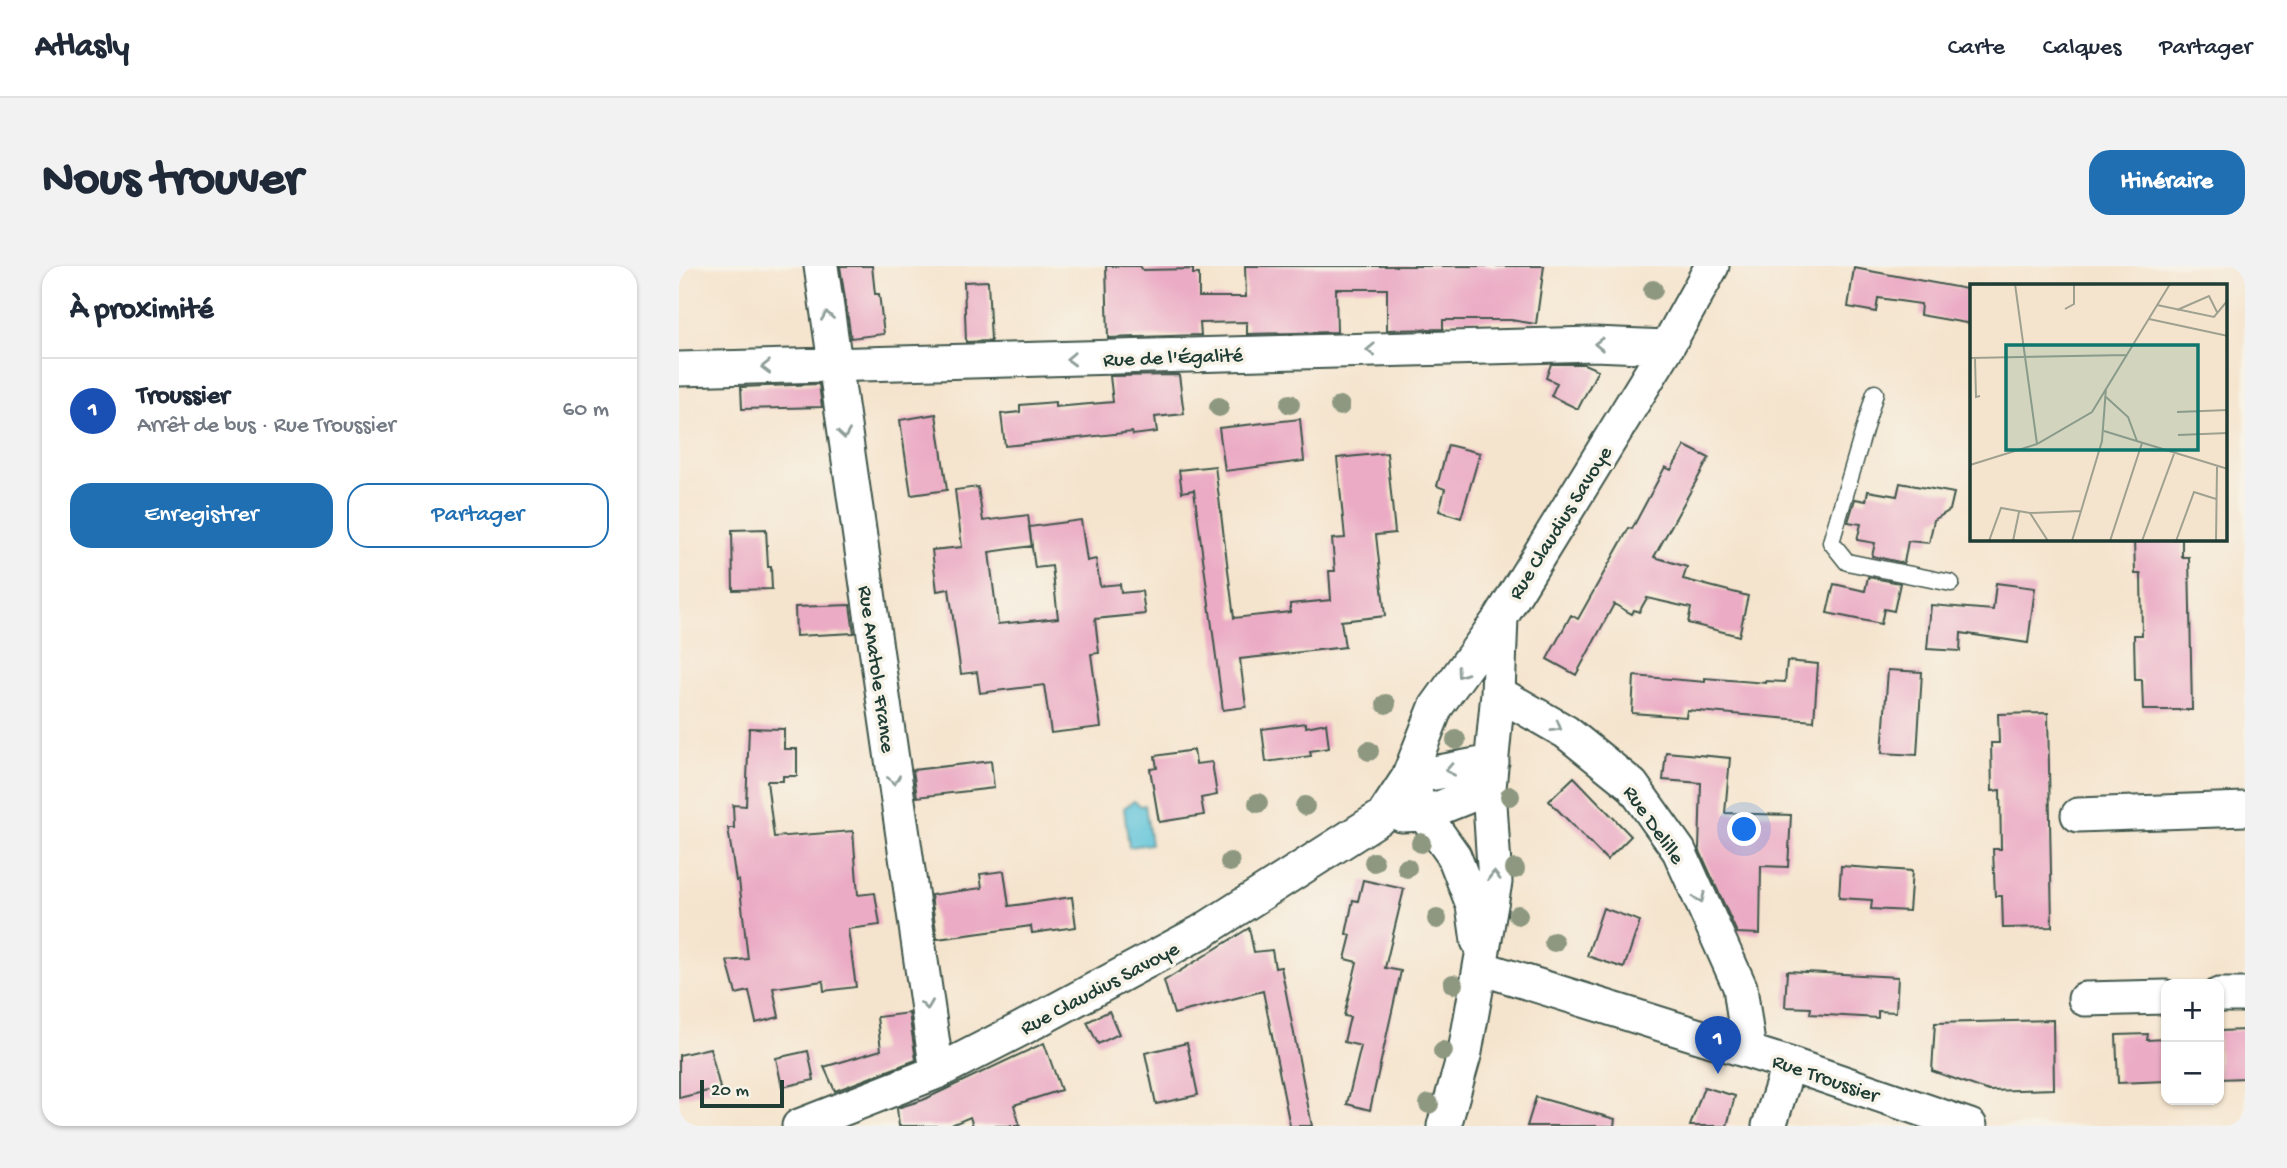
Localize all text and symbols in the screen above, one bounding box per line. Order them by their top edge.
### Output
text: Atlasly [35,29,129,67]
text: Carte [1948,34,2005,63]
text: Calques [2043,34,2121,63]
text: Partager [2159,34,2252,63]
button: Itinéraire [2089,150,2245,215]
text: Nous trouver [42,153,302,211]
inset map [1970,284,2227,541]
text: À proximité [70,294,214,329]
one-way arrow [820,310,835,322]
one-way arrow [1593,337,1604,352]
one-way arrow [1366,343,1377,358]
street label: Rue de l'Égalité [1103,345,1245,374]
one-way arrow [1065,352,1076,367]
one-way arrow [760,360,771,375]
text: Troussier [137,382,229,413]
text: 1 [88,397,98,424]
text: 60 m [563,397,609,424]
text: Arrêt de bus · Rue Troussier [137,413,396,440]
one-way arrow [836,428,851,440]
street label: Rue Claudius Savoye [1505,441,1620,605]
button: Enregistrer [70,483,333,548]
button: Partager [347,483,609,548]
street label: Rue Anatole France [850,584,899,756]
one-way arrow [1457,665,1469,678]
one-way arrow [1550,719,1563,732]
one-way arrow [1444,761,1456,776]
one-way arrow [887,774,902,786]
street label: Rue Delille [1616,782,1689,871]
your location [1727,812,1761,846]
one-way arrow [1486,870,1502,881]
one-way arrow [1692,891,1706,904]
street label: Rue Claudius Savoye [1017,937,1185,1043]
map controls [2161,979,2224,1105]
button: + [2161,979,2224,1042]
one-way arrow [919,999,934,1011]
pin: 1 [1695,1016,1741,1074]
button: − [2161,1042,2224,1105]
street label: Rue Troussier [1768,1050,1883,1111]
scale bar [700,1077,784,1109]
text: 20 m [711,1080,749,1103]

